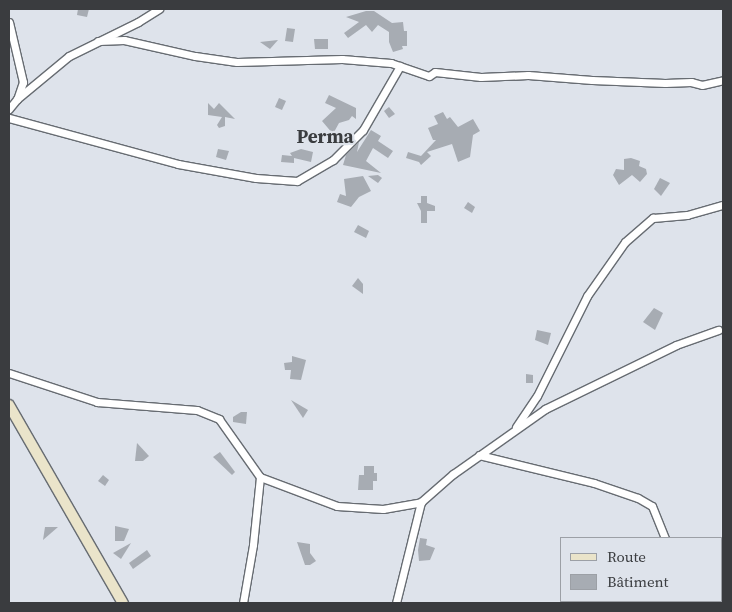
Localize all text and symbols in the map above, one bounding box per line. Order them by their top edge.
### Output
district label: Perma [296,126,354,148]
legend [560,537,722,602]
text: Route [607,546,646,567]
text: Bâtiment [607,571,668,592]

